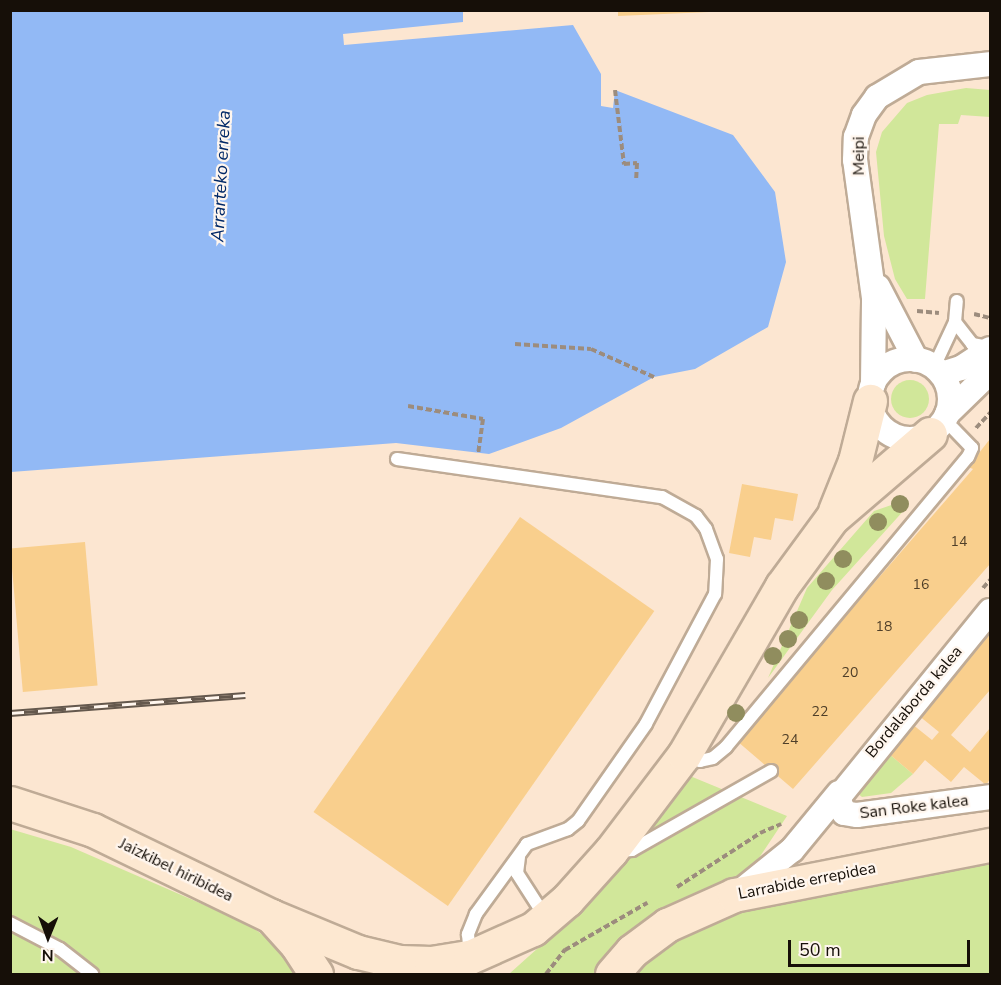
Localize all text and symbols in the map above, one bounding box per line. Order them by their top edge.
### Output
water label: Arrarteko erreka [207,110,235,242]
street label: Meipi [849,137,869,175]
house number: 14 [951,534,967,550]
house number: 16 [913,577,929,593]
house number: 18 [876,619,892,635]
street label: Bordalaborda kalea [862,642,966,762]
house number: 20 [842,665,858,681]
house number: 22 [812,704,828,720]
house number: 24 [782,732,798,748]
street label: San Roke kalea [859,791,969,823]
street label: Jaizkibel hiribidea [116,834,236,906]
street label: Larrabide errepidea [737,858,877,904]
north arrow [18,907,78,967]
scale bar [791,928,972,966]
text: 50 m [799,938,841,962]
text: N [42,944,54,966]

